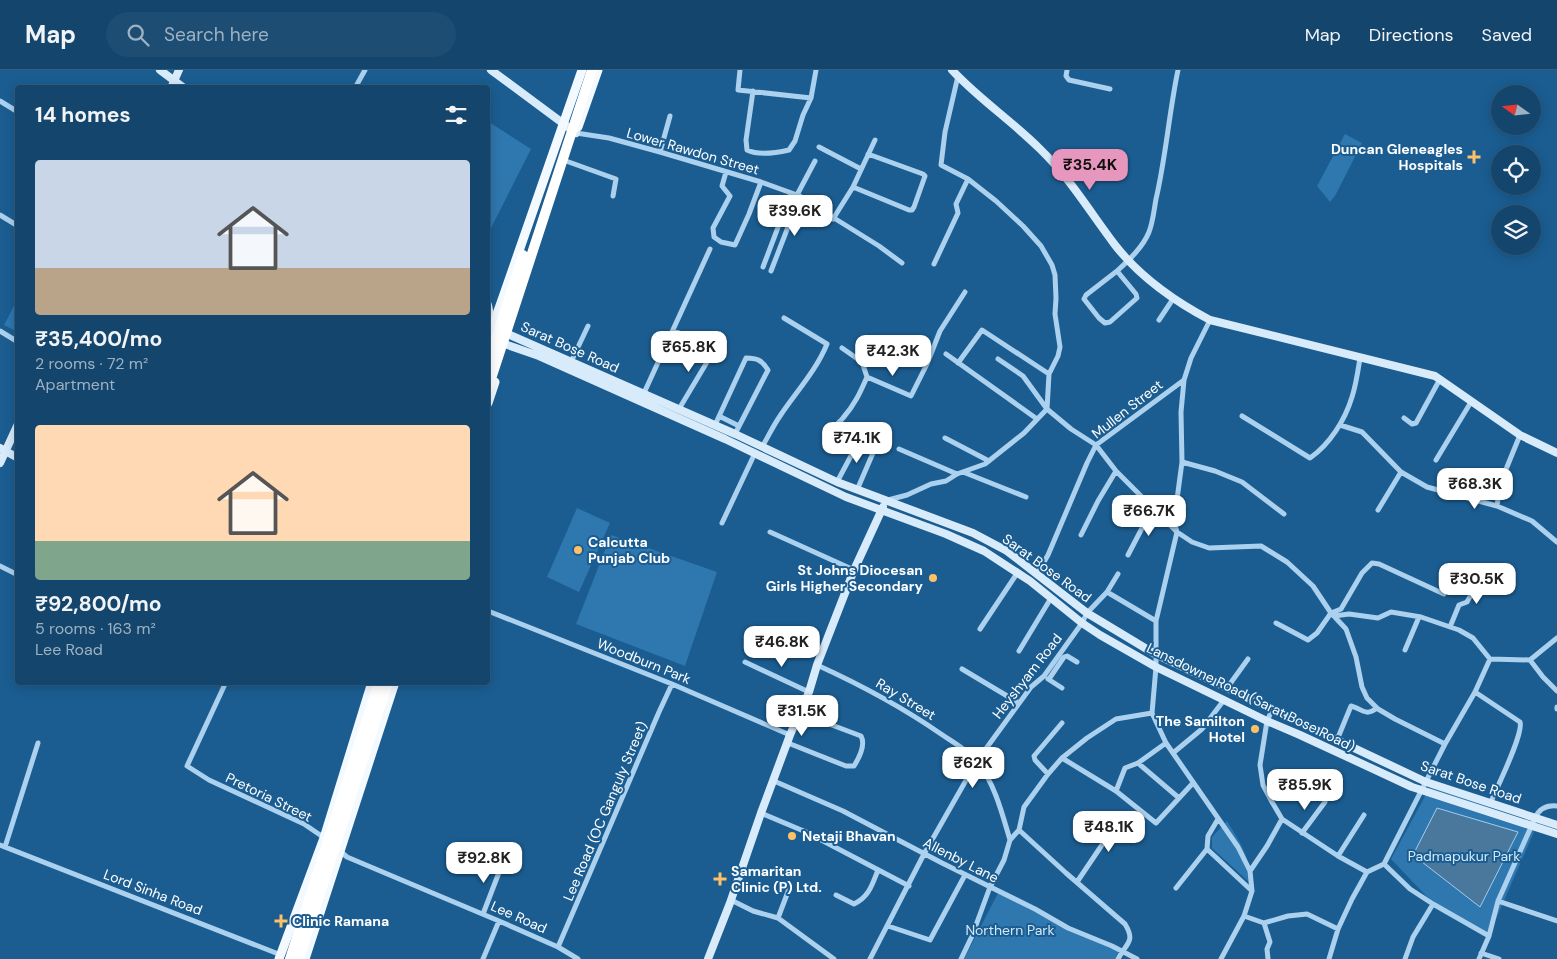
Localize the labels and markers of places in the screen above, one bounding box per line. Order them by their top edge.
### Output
place label: Duncan Gleneagles Hospitals [1331,140,1463,174]
pin: ₹35.4K [1049,148,1131,191]
marker: Duncan Gleneagles Hospitals [1467,150,1481,164]
pin: ₹39.6K [754,194,836,237]
pin: ₹65.8K [648,330,730,373]
pin: ₹42.3K [852,334,934,377]
pin: ₹74.1K [816,422,898,464]
pin: ₹68.3K [1434,468,1516,510]
pin: ₹66.7K [1108,494,1190,537]
place label: Calcutta Punjab Club [588,533,670,567]
marker: Calcutta Punjab Club [572,544,584,556]
place label: St Johns Diocesan Girls Higher Secondary [766,561,924,595]
pin: ₹30.5K [1436,562,1518,605]
marker: St Johns Diocesan Girls Higher Secondary [927,572,939,584]
pin: ₹46.8K [741,626,823,668]
pin: ₹31.5K [761,694,843,737]
place label: The Samilton Hotel [1156,712,1245,746]
marker: The Samilton Hotel [1249,723,1261,735]
pin: ₹62K [943,746,1003,789]
pin: ₹85.9K [1264,768,1346,811]
pin: ₹48.1K [1068,810,1150,853]
place label: Netaji Bhavan [802,827,896,845]
marker: Netaji Bhavan [786,830,798,842]
pin: ₹92.8K [443,842,525,884]
place label: Samaritan Clinic (P) Ltd. [731,862,822,896]
marker: Samaritan Clinic (P) Ltd. [713,872,727,886]
place label: Clinic Ramana [292,912,389,930]
marker: Clinic Ramana [274,914,288,928]

